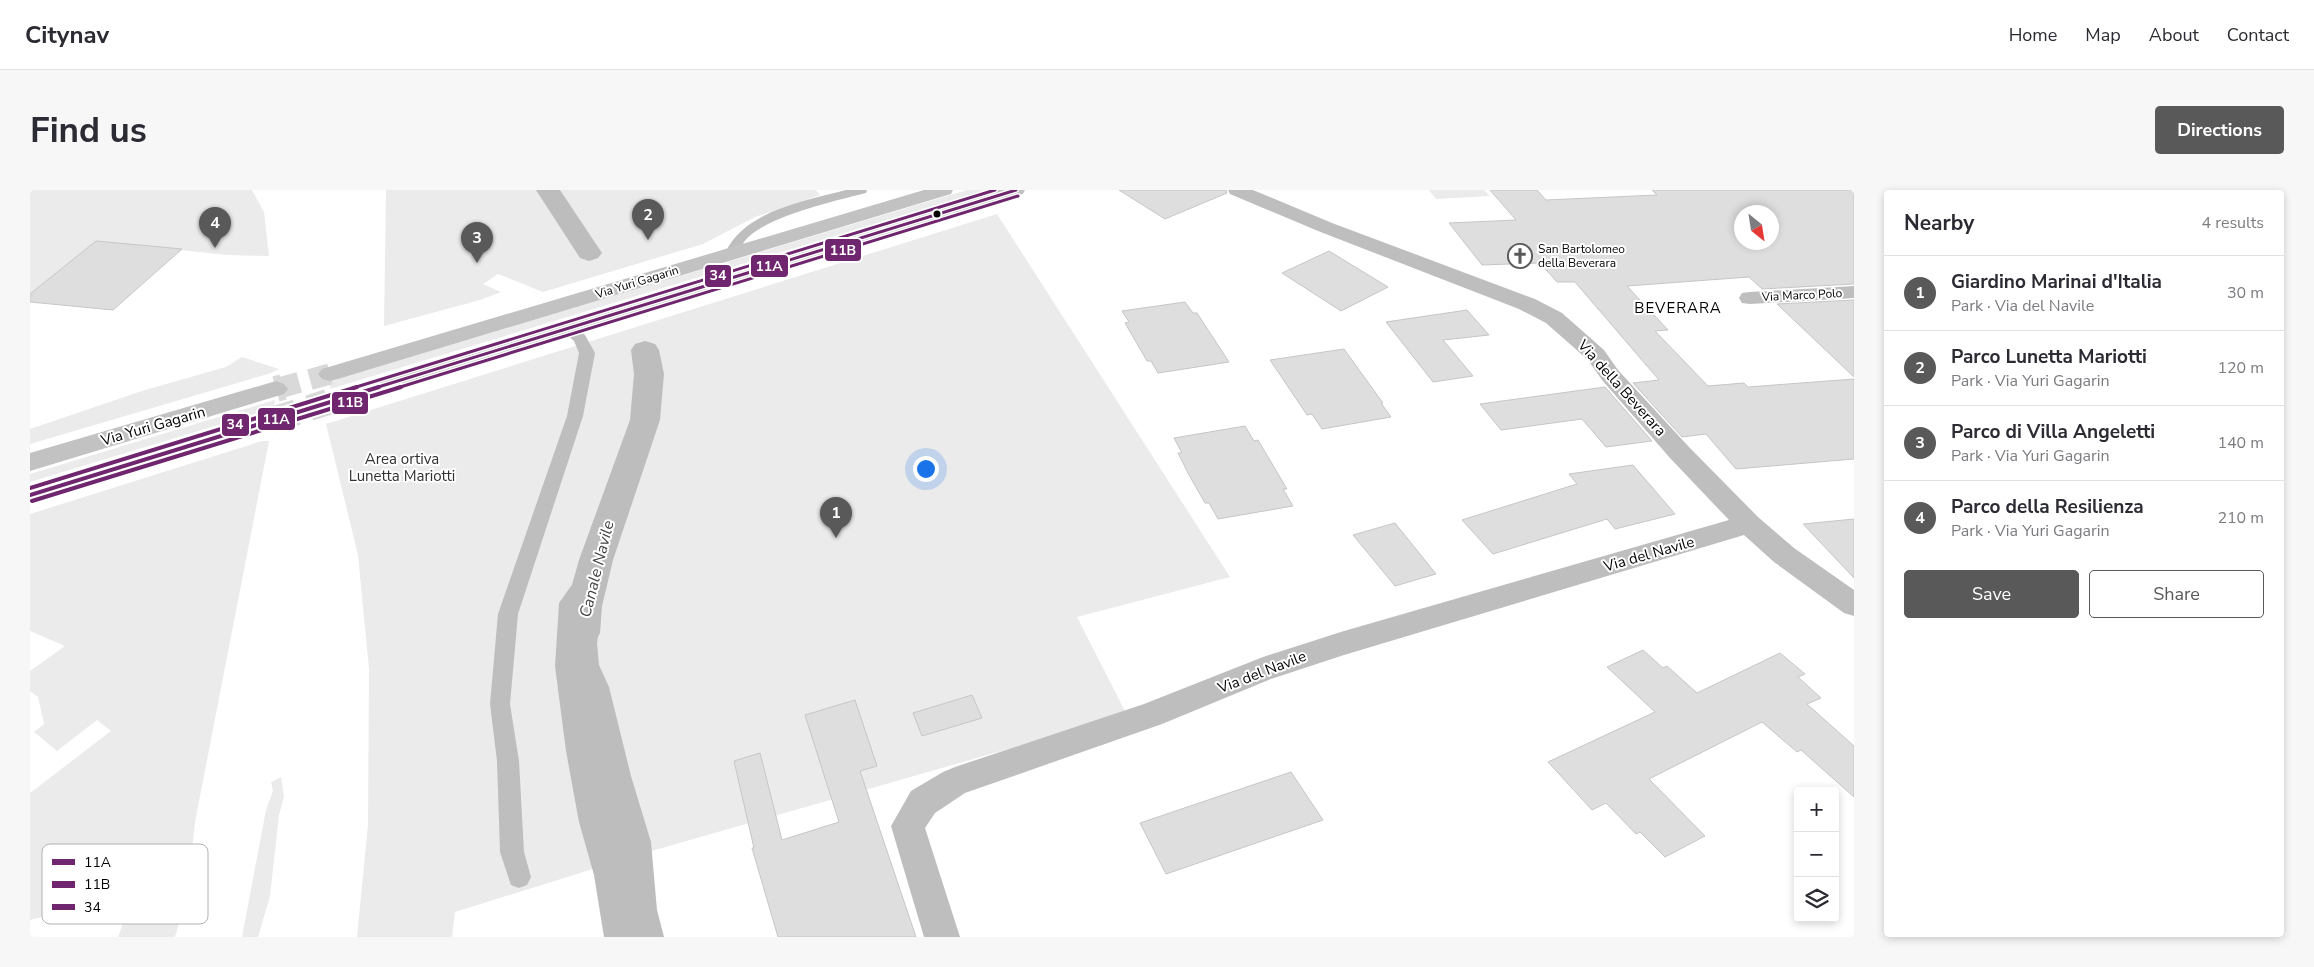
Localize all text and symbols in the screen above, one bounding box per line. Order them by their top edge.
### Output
text: Citynav [25,19,109,51]
text: Home [2009,23,2057,47]
text: Map [2085,23,2121,47]
text: About [2149,23,2199,47]
text: Contact [2227,23,2289,47]
button: Directions [2155,106,2284,154]
text: Find us [30,107,147,154]
pin: 2 [632,199,664,240]
north arrow [1734,205,1779,250]
pin: 4 [199,207,231,248]
unlabelled marker [932,209,942,219]
text: Nearby [1904,209,1974,237]
text: 4 results [2202,212,2264,234]
pin: 3 [461,222,493,263]
line badge: 11B [824,238,862,262]
text: 11B [830,241,856,260]
place label: San Bartolomeo della Beverara [1538,241,1625,271]
church icon: San Bartolomeo della Beverara [1507,243,1533,269]
line badge: 11A [750,254,789,278]
text: 11A [755,257,783,276]
street label: Via Yuri Gagarin [593,262,680,303]
line badge: 34 [704,264,732,288]
text: 34 [710,266,727,285]
text: Giardino Marinai d'Italia [1951,269,2162,295]
text: 1 [1915,282,1925,304]
text: 30 m [2227,282,2264,304]
street label: Via Marco Polo [1760,285,1843,305]
text: Park · Via del Navile [1951,295,2094,317]
district label: BEVERARA [1634,298,1722,318]
street label: Via della Beverara [1573,335,1671,440]
text: Parco Lunetta Mariotti [1951,344,2147,370]
text: 2 [1915,357,1925,379]
text: 120 m [2217,357,2264,379]
text: Park · Via Yuri Gagarin [1951,370,2110,392]
line badge: 11B [331,391,369,415]
text: 11B [337,393,363,412]
street label: Via Yuri Gagarin [98,402,207,451]
line badge: 11A [257,407,296,431]
text: 11A [262,410,290,429]
line badge: 34 [221,413,250,437]
text: 34 [227,415,244,434]
text: Parco di Villa Angeletti [1951,419,2155,445]
text: 3 [1915,432,1925,454]
text: 140 m [2217,432,2264,454]
text: Park · Via Yuri Gagarin [1951,445,2110,467]
park label: Area ortiva Lunetta Mariotti [349,449,455,486]
your location [913,456,939,482]
text: Parco della Resilienza [1951,494,2144,520]
pin: 1 [820,497,852,538]
text: 4 [1915,507,1925,529]
text: 210 m [2217,507,2264,529]
water label: Canale Navile [574,518,620,620]
text: Park · Via Yuri Gagarin [1951,520,2110,542]
street label: Via del Navile [1601,532,1697,577]
button: Save [1904,570,2079,618]
button: Share [2089,570,2264,618]
street label: Via del Navile [1214,646,1309,698]
map controls [1794,787,1839,922]
button: + [1794,787,1839,832]
button: − [1794,832,1839,877]
legend [42,844,208,924]
text: 11A [84,853,111,872]
text: 11B [84,875,110,894]
button: layers [1794,877,1839,922]
text: 34 [84,898,101,917]

